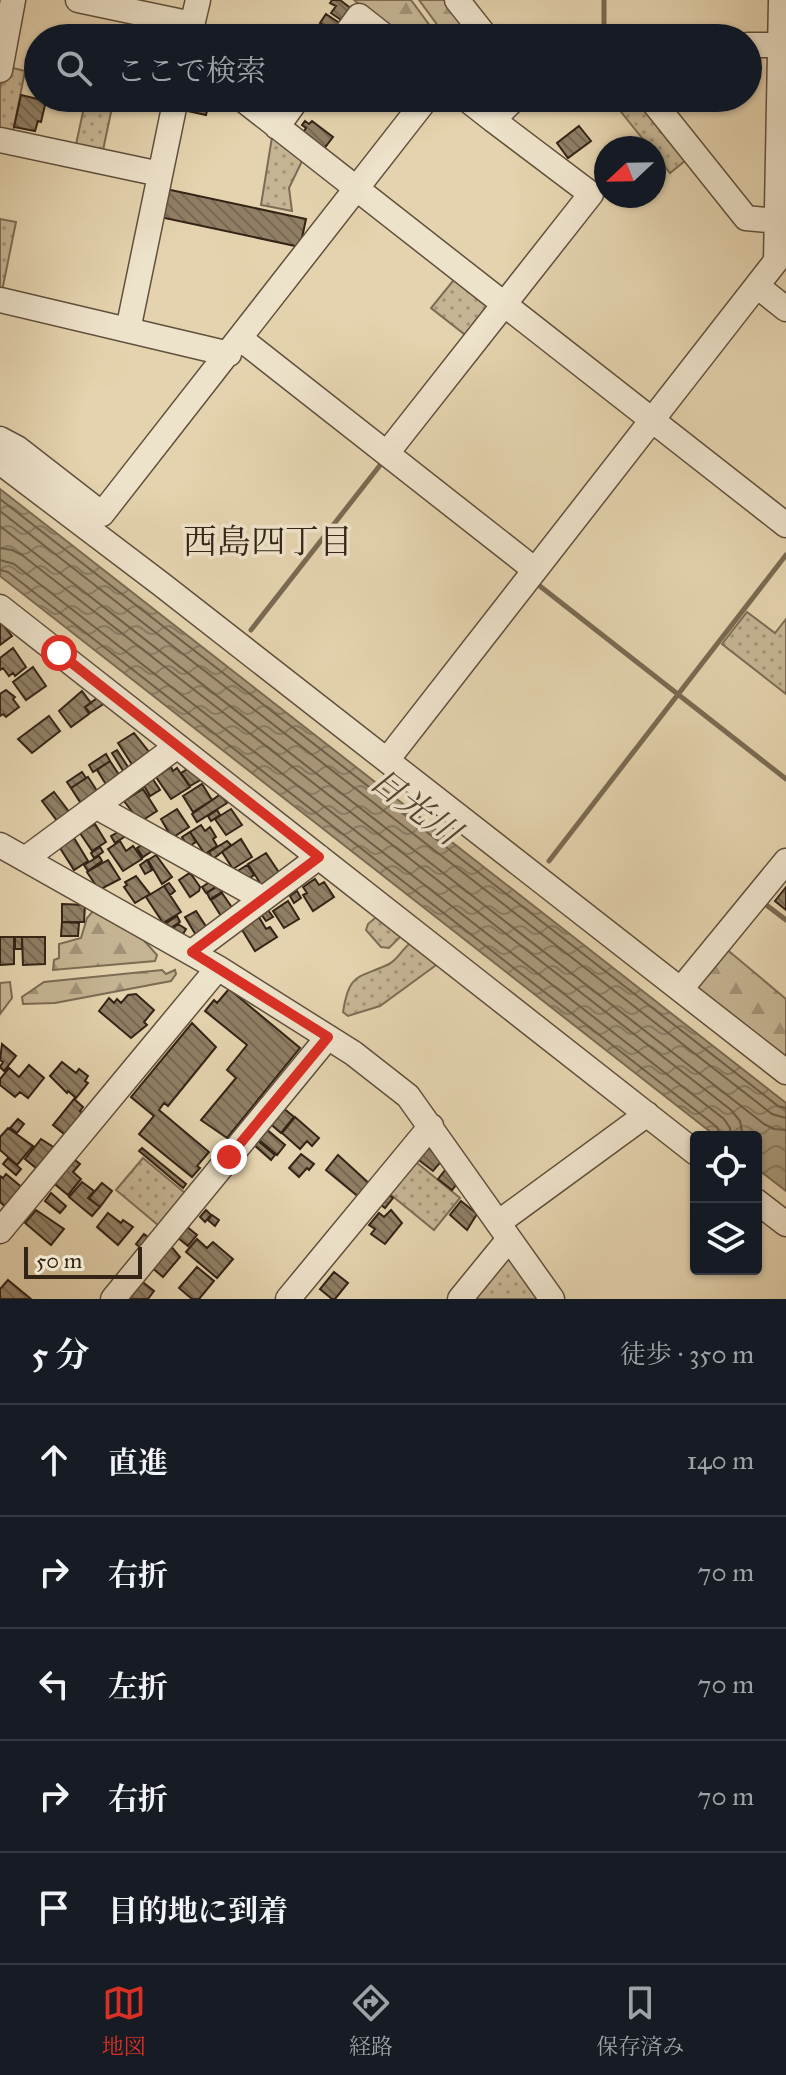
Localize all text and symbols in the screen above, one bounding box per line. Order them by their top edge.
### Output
search box [24,24,762,112]
icon: search [52,46,96,90]
text: ここで検索 [116,53,266,89]
north arrow [594,136,666,208]
district label: 西島四丁目 [183,521,353,562]
route start [41,635,77,671]
water label: 日光川 [362,759,471,855]
map controls [690,1131,762,1275]
button: locate [690,1131,762,1203]
route end [211,1139,247,1175]
button: layers [690,1203,762,1275]
scale bar [24,1243,142,1279]
text: 50 m [36,1247,82,1274]
text: 5 分 [32,1334,89,1375]
text: 徒歩 · 350 m [620,1338,754,1370]
icon: ahead [32,1438,76,1482]
text: 140 m [687,1444,754,1476]
text: 直進 [108,1445,168,1481]
icon: right [32,1550,76,1594]
text: 70 m [698,1556,754,1588]
text: 右折 [108,1557,168,1593]
icon: left [32,1662,76,1706]
text: 70 m [698,1668,754,1700]
text: 左折 [108,1669,168,1705]
icon: right [32,1774,76,1818]
text: 70 m [698,1780,754,1812]
text: 右折 [108,1781,168,1817]
icon: arrive [32,1886,76,1930]
text: 目的地に到着 [108,1893,288,1929]
tab: 地図 [102,1981,146,2060]
tab: 経路 [349,1981,393,2060]
tab: 保存済み [596,1981,684,2060]

